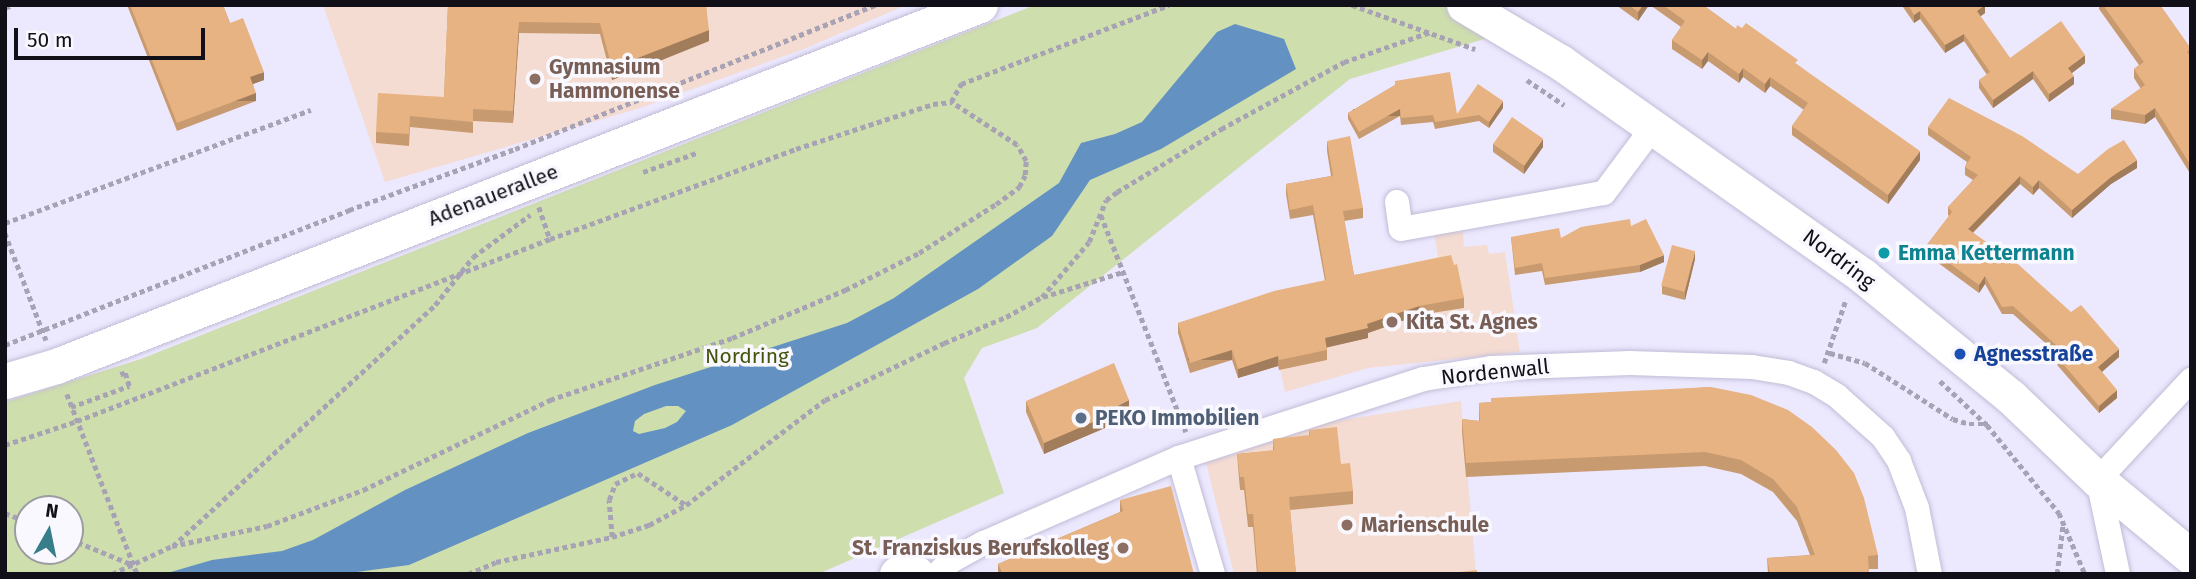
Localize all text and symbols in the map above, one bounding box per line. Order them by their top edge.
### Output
scale bar [18,14,208,58]
text: 50 m [27,27,73,53]
place label: Gymnasium Hammonense [549,54,680,104]
marker: Gymnasium Hammonense [527,71,543,87]
street label: Adenauerallee [424,159,562,231]
street label: Nordring [1798,224,1880,294]
place label: Emma Kettermann [1898,240,2075,266]
marker: Emma Kettermann [1876,245,1892,261]
place label: Kita St. Agnes [1406,309,1538,335]
marker: Kita St. Agnes [1384,314,1400,330]
place label: Agnesstraße [1974,341,2093,367]
park label: Nordring [705,343,789,369]
marker: Agnesstraße [1952,346,1968,362]
street label: Nordenwall [1440,354,1550,390]
place label: PEKO Immobilien [1095,405,1259,431]
marker: PEKO Immobilien [1073,410,1089,426]
north arrow [14,495,84,565]
text: N [44,498,60,523]
place label: Marienschule [1361,512,1489,538]
marker: Marienschule [1339,517,1355,533]
place label: St. Franziskus Berufskolleg [852,535,1109,561]
marker: St. Franziskus Berufskolleg [1115,540,1131,556]

